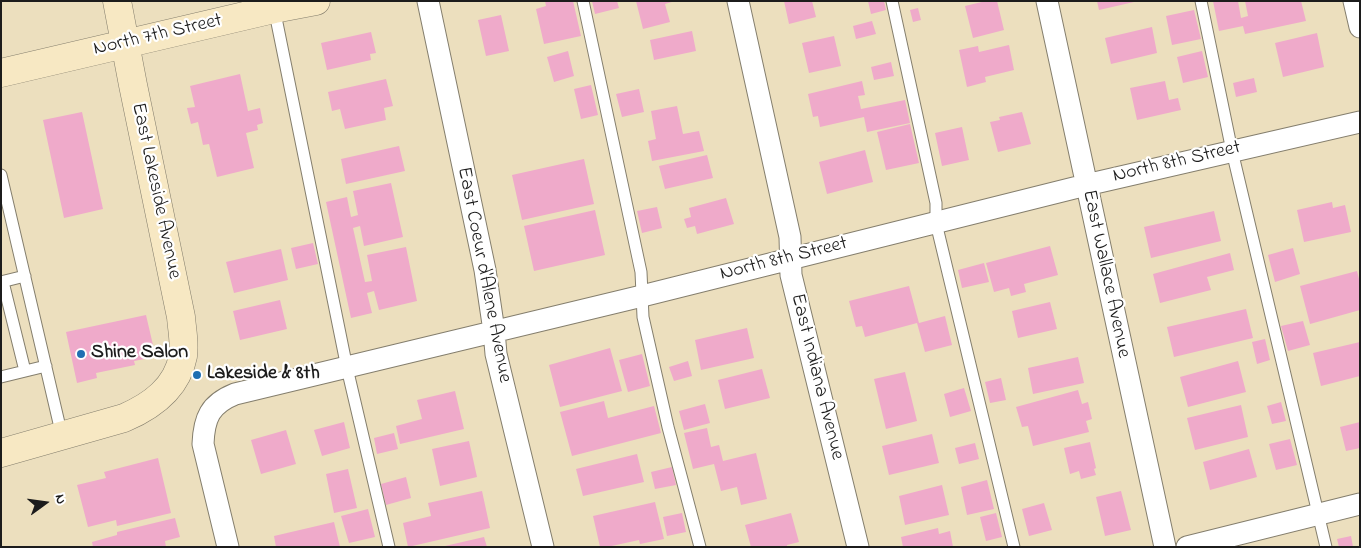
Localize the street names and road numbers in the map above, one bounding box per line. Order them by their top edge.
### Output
street label: North 7th Street [91,10,225,62]
street label: East Lakeside Avenue [125,101,185,281]
street label: North 8th Street [1111,137,1243,189]
street label: East Coeur d'Alene Avenue [450,165,516,385]
street label: East Wallace Avenue [1075,188,1135,360]
street label: North 8th Street [718,233,850,287]
street label: East Indiana Avenue [784,291,848,463]

